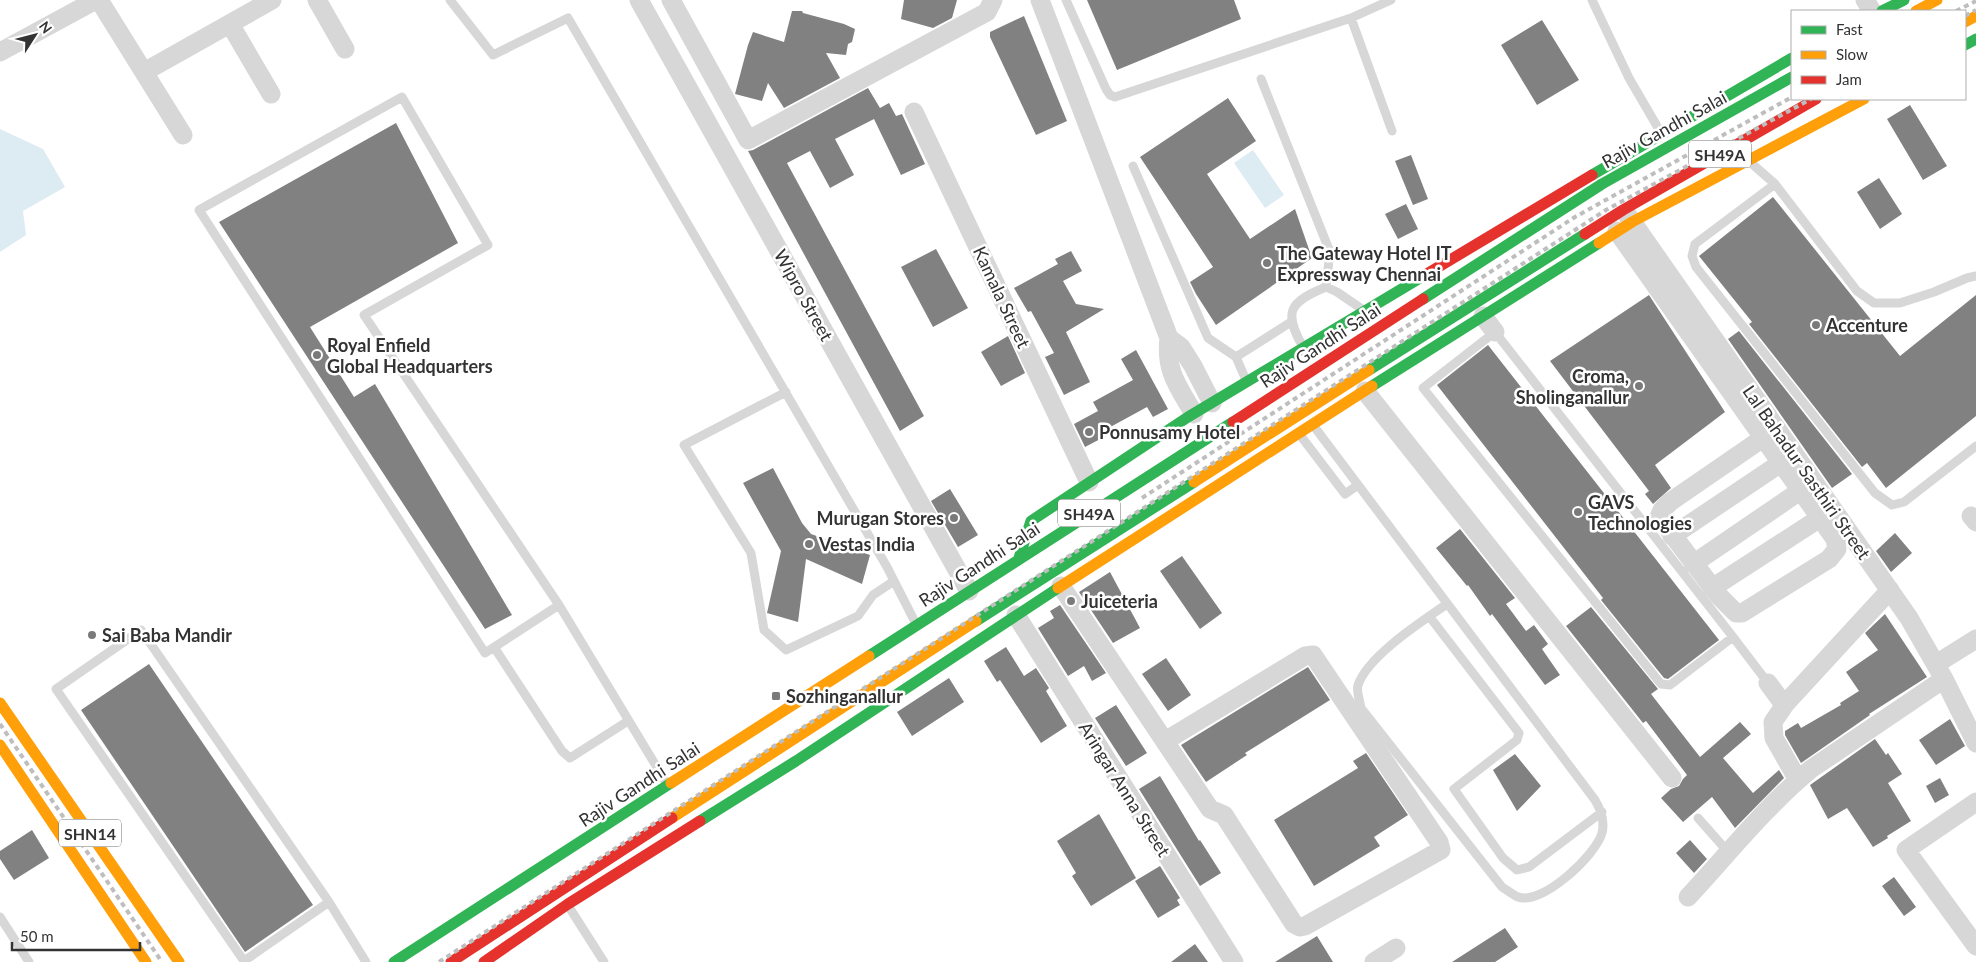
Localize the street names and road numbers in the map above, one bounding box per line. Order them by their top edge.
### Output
street label: Rajiv Gandhi Salai [1598,86,1730,172]
road number: SH49A [1689,140,1751,168]
street label: Kamala Street [969,243,1035,352]
street label: Wipro Street [770,245,838,345]
street label: Rajiv Gandhi Salai [1256,298,1384,392]
street label: Lal Bahadur Sasthiri Street [1738,381,1876,564]
road number: SH49A [1058,499,1120,526]
street label: Rajiv Gandhi Salai [915,517,1043,611]
street label: Aringar Anna Street [1075,718,1176,861]
street label: Rajiv Gandhi Salai [575,737,703,831]
road number: SHN14 [59,820,121,846]

